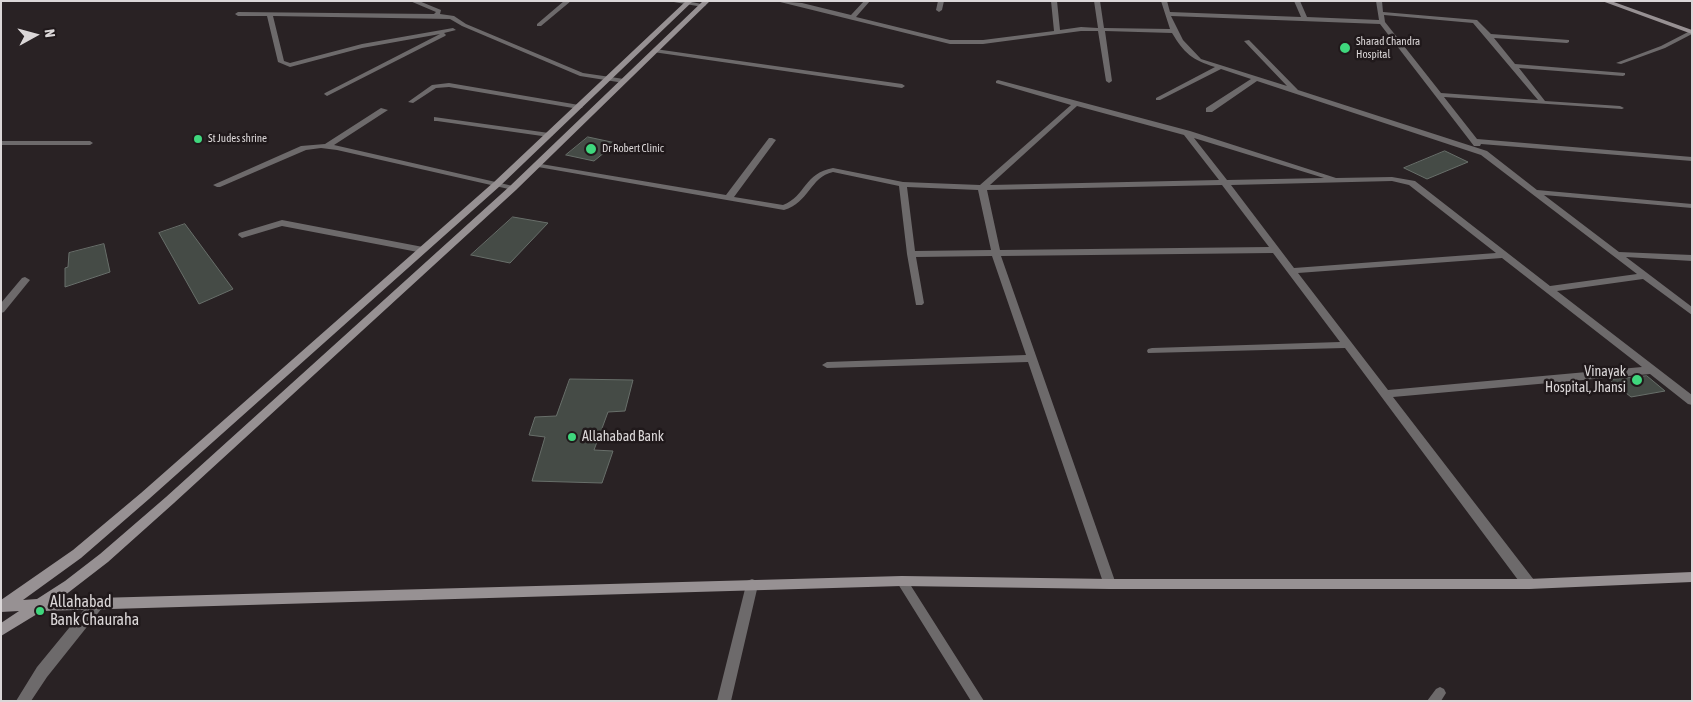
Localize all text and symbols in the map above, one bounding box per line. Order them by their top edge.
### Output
north arrow [10,10,60,60]
text: N [41,28,58,38]
place label: Sharad Chandra Hospital [1356,35,1420,61]
marker: Sharad Chandra Hospital [1338,41,1352,55]
place label: St Judes shrine [208,132,267,146]
marker: St Judes shrine [192,133,204,145]
marker: Dr Robert Clinic [584,142,598,156]
place label: Dr Robert Clinic [602,142,664,156]
place label: Vinayak Hospital, Jhansi [1545,364,1626,397]
marker: Vinayak Hospital, Jhansi [1630,373,1644,387]
place label: Allahabad Bank [582,429,664,445]
marker: Allahabad Bank [566,431,578,443]
place label: Allahabad Bank Chauraha [50,592,139,630]
marker: Allahabad Bank Chauraha [34,605,46,617]

